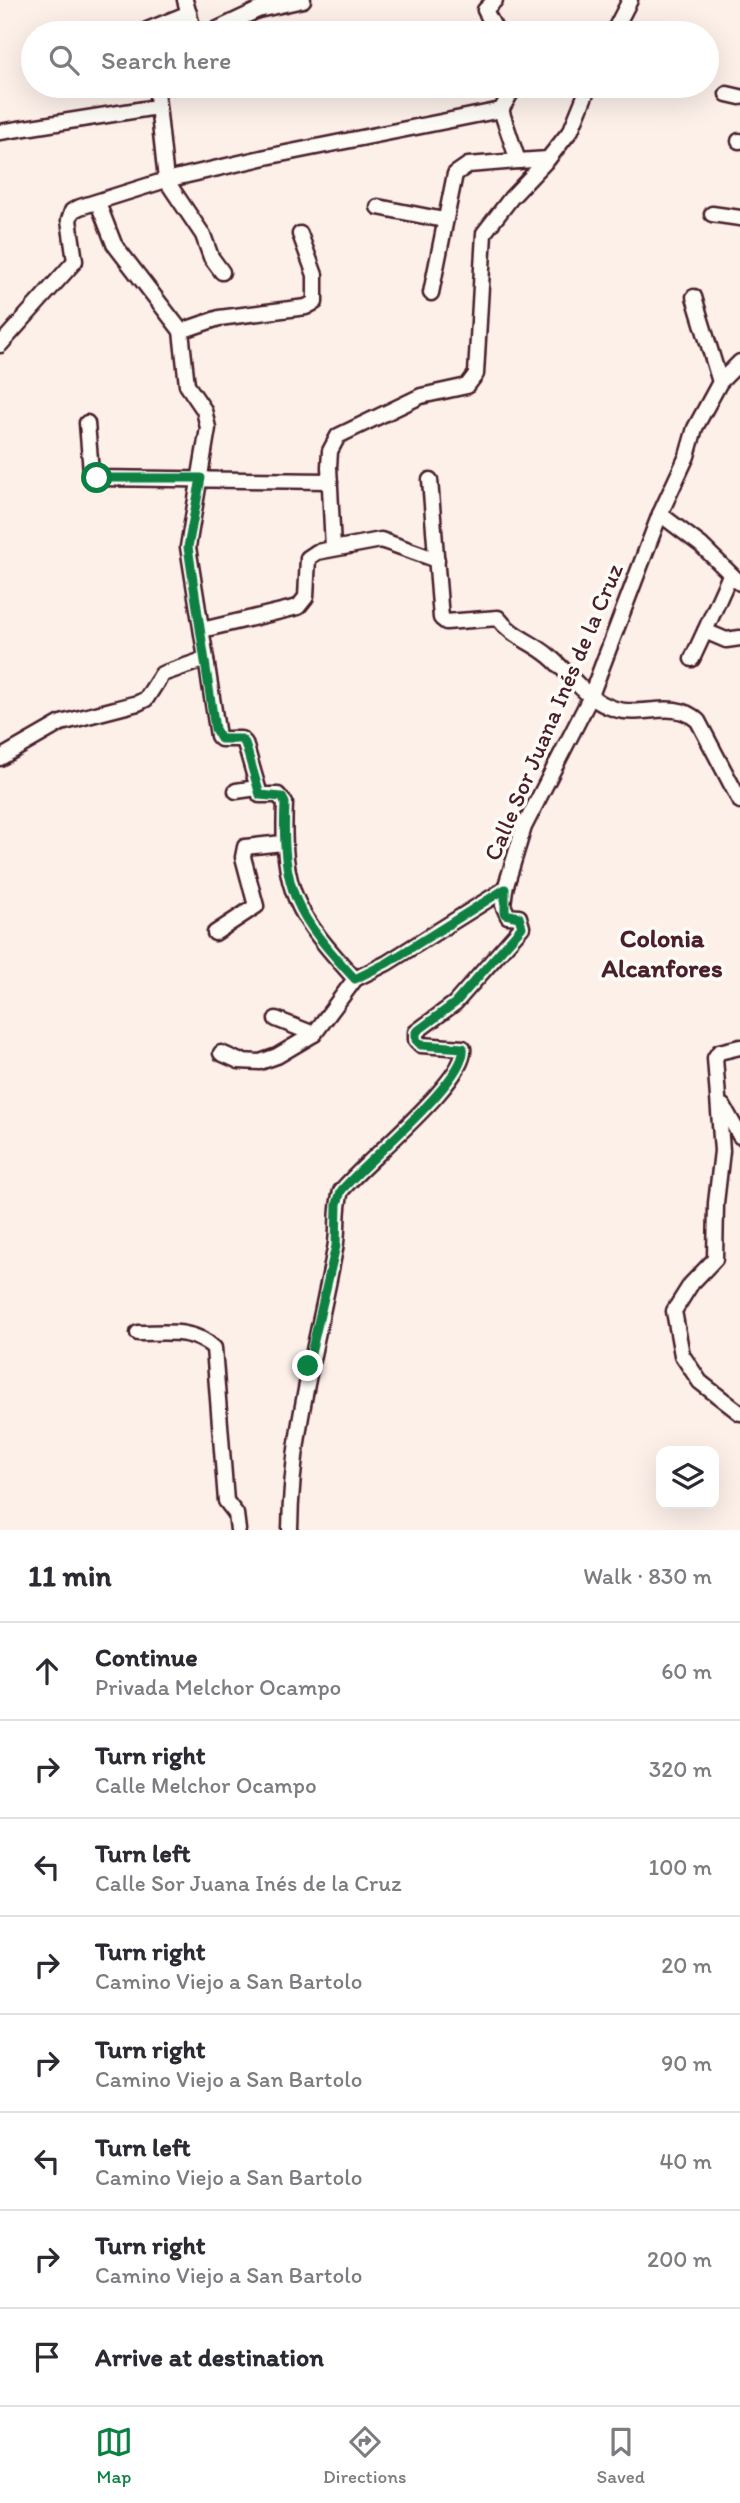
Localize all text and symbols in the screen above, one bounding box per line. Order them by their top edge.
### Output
search box [21,21,719,98]
icon: search [45,41,83,79]
text: Search here [101,44,231,76]
route start [81,462,112,493]
street label: Calle Sor Juana Inés de la Cruz [477,559,629,865]
district label: Colonia Alcanfores [600,922,723,984]
route end [292,1350,323,1381]
map controls [656,1446,719,1509]
button: layers [656,1446,719,1509]
text: 11 min [28,1557,112,1594]
text: Walk · 830 m [583,1562,712,1590]
text: Continue [95,1641,198,1673]
icon: ahead [28,1652,66,1690]
text: 60 m [661,1657,712,1685]
text: Privada Melchor Ocampo [95,1673,341,1701]
text: Turn right [95,1739,206,1771]
icon: right [28,1750,66,1788]
text: 320 m [649,1755,712,1783]
text: Calle Melchor Ocampo [95,1771,317,1799]
text: Turn left [95,1837,191,1869]
icon: left [28,1848,66,1886]
text: 100 m [648,1853,712,1881]
text: Calle Sor Juana Inés de la Cruz [95,1869,402,1897]
text: Turn right [95,1935,206,1967]
icon: right [28,1946,66,1984]
text: 20 m [661,1951,712,1979]
text: Camino Viejo a San Bartolo [95,1967,362,1995]
text: Turn right [95,2033,206,2065]
icon: right [28,2044,66,2082]
text: 90 m [661,2049,712,2077]
text: Camino Viejo a San Bartolo [95,2065,362,2093]
text: Turn left [95,2131,191,2163]
icon: left [28,2142,66,2180]
text: 40 m [659,2147,712,2175]
text: Camino Viejo a San Bartolo [95,2163,362,2191]
text: Turn right [95,2229,206,2261]
icon: right [28,2240,66,2278]
text: 200 m [647,2245,712,2273]
text: Camino Viejo a San Bartolo [95,2261,362,2289]
icon: arrive [28,2338,66,2376]
text: Arrive at destination [95,2341,324,2373]
tab: Map [95,2423,133,2488]
tab: Directions [323,2423,407,2488]
tab: Saved [597,2423,645,2488]

